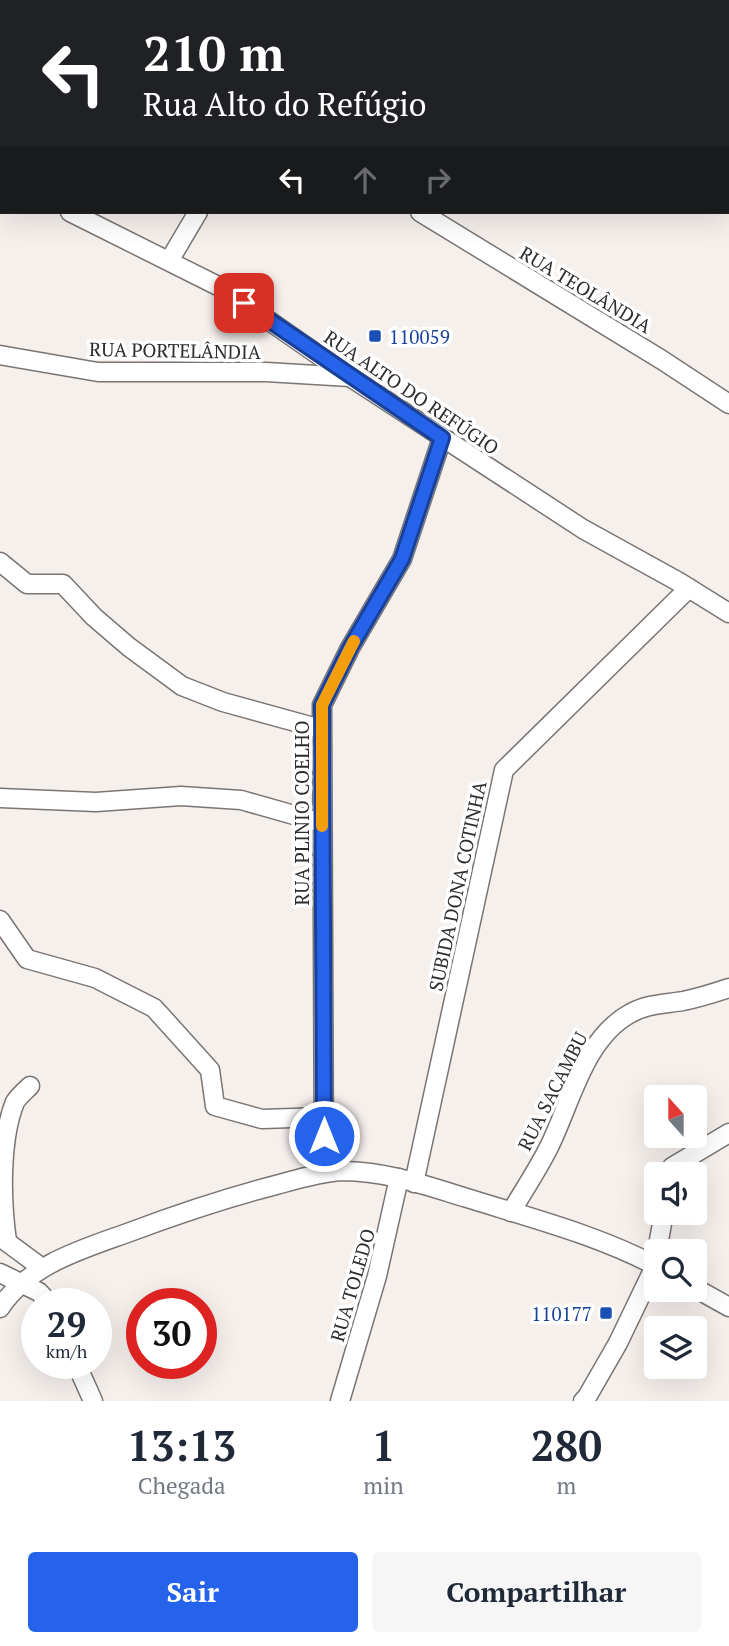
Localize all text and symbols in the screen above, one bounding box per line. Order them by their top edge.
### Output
text: 210 m [143,20,285,85]
icon: left [28,28,119,119]
text: Rua Alto do Refúgio [143,83,427,125]
icon: left [273,161,311,199]
icon: ahead [346,161,384,199]
icon: right [419,161,457,199]
street label: RUA TEOLÂNDIA [516,240,656,338]
pin [214,273,274,333]
icon: arrive [225,284,263,322]
street label: RUA ALTO DO REFÚGIO [320,324,504,460]
place label: 110059 [389,324,450,349]
marker: 110059 [367,328,383,344]
street label: RUA PORTELÂNDIA [89,336,261,364]
street label: RUA PLINIO COELHO [289,720,314,906]
street label: SUBIDA DONA COTINHA [423,779,491,993]
street label: RUA SACAMBU [511,1027,593,1155]
north arrow [644,1085,707,1148]
map controls [644,1085,707,1379]
position arrow [287,1099,361,1173]
button: sound [644,1162,707,1225]
street label: RUA TOLEDO [324,1226,380,1344]
button: search [644,1239,707,1302]
speed limit sign: 30 [126,1288,217,1379]
text: 29 [47,1301,86,1347]
place label: 110177 [531,1301,592,1326]
marker: 110177 [598,1305,614,1321]
button: layers [644,1316,707,1379]
text: km/h [46,1339,87,1363]
text: 13:13 [127,1417,236,1473]
text: 1 [372,1417,395,1473]
text: 280 [531,1417,602,1473]
text: Chegada [138,1470,226,1501]
text: min [363,1470,404,1501]
text: m [556,1470,576,1501]
button: Sair [28,1552,358,1632]
button: Compartilhar [372,1552,701,1632]

